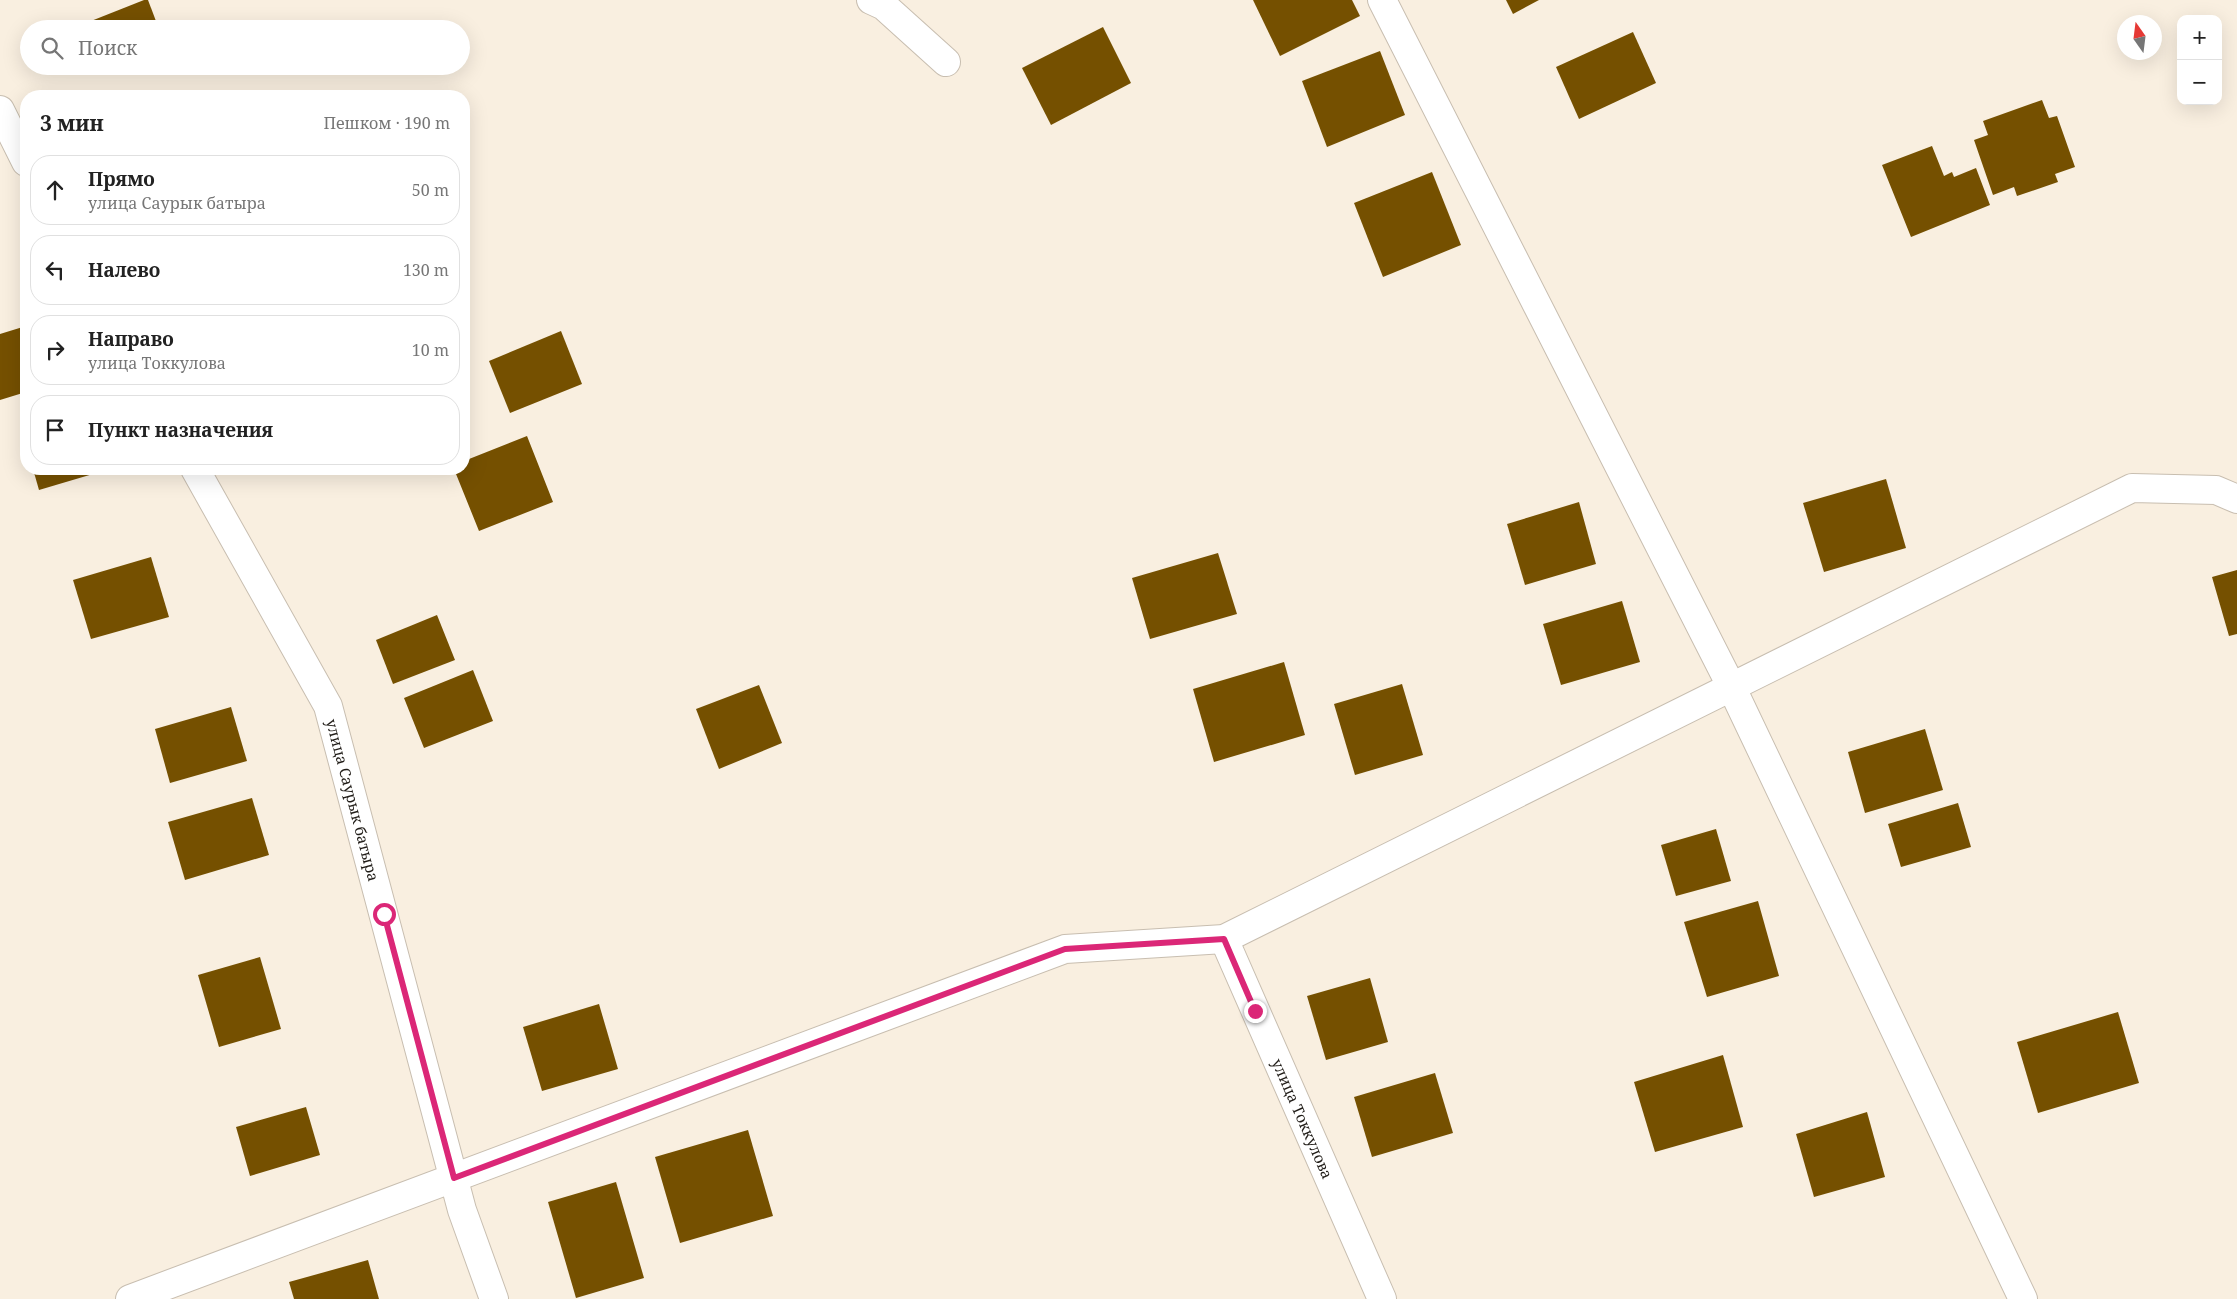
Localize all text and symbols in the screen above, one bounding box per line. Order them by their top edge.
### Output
north arrow [2117,15,2162,60]
map controls [2177,15,2222,105]
button: + [2177,15,2222,60]
search box [20,20,470,75]
icon: search [38,34,66,62]
text: Поиск [78,35,137,61]
button: − [2177,60,2222,105]
text: 3 мин [40,109,104,137]
text: Пешком · 190 m [323,112,450,134]
text: Прямо [88,166,155,192]
icon: ahead [41,176,69,204]
text: 50 m [412,179,449,201]
text: улица Саурык батыра [88,192,266,214]
icon: left [41,256,69,284]
text: Налево [88,257,160,283]
text: 130 m [403,259,449,281]
text: Направо [88,326,174,352]
icon: right [41,336,69,364]
text: 10 m [412,339,449,361]
text: улица Токкулова [88,352,226,374]
icon: arrive [41,416,69,444]
text: Пункт назначения [88,417,273,443]
street label: улица Саурык батыра [322,717,384,883]
route start [373,903,396,926]
route end [1244,1000,1267,1023]
street label: улица Токкулова [1268,1055,1338,1182]

